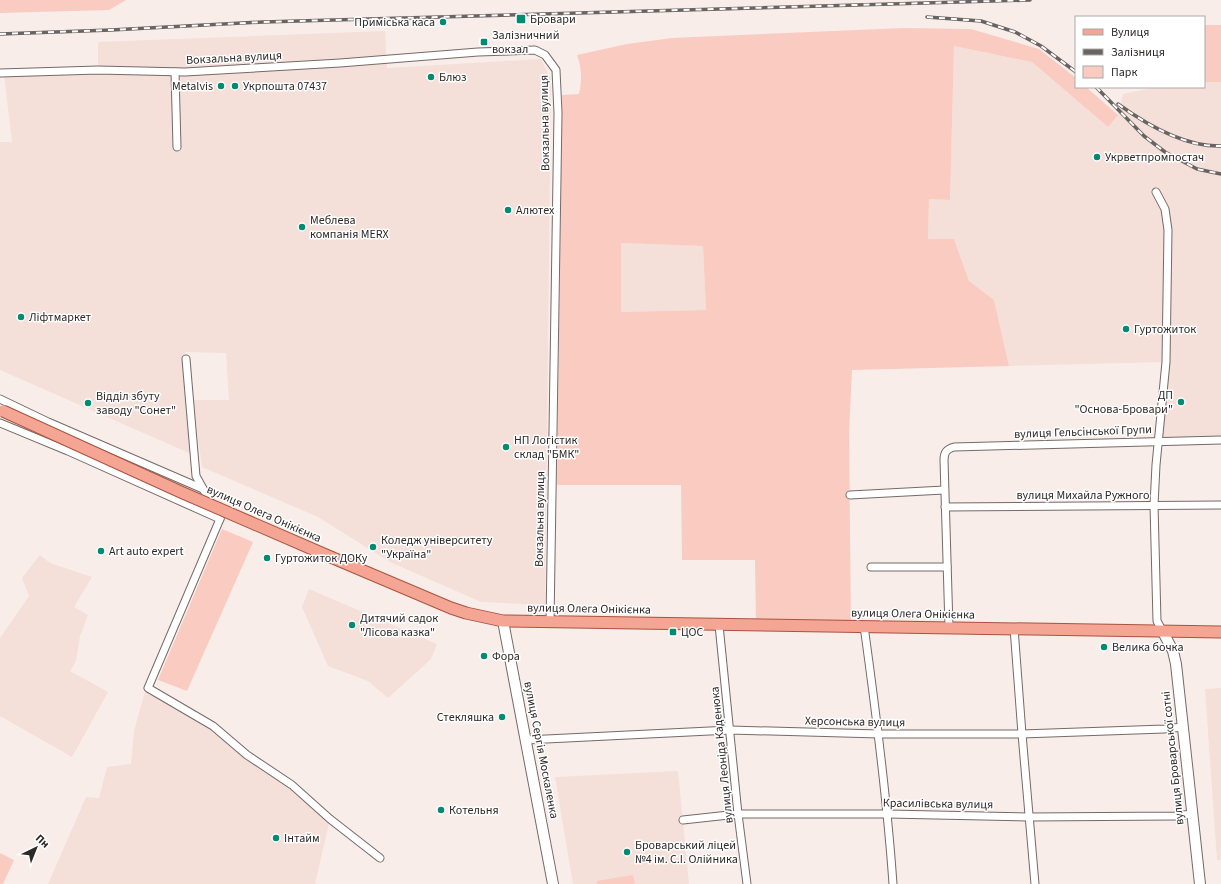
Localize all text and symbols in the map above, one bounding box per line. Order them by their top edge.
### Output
place label: Бровари [530,11,576,28]
marker: Бровари [515,13,527,25]
place label: Приміська каса [354,14,435,31]
legend [1075,16,1205,88]
marker: Приміська каса [438,17,448,27]
text: Вулиця [1111,24,1149,41]
place label: Залізничний вокзал [492,27,559,58]
marker: Залізничний вокзал [479,37,489,47]
text: Залізниця [1111,44,1165,61]
street label: Вокзальна вулиця [186,47,282,69]
text: Парк [1111,64,1137,81]
place label: Блюз [439,69,466,86]
marker: Блюз [426,72,436,82]
street label: Вокзальна вулиця [536,75,554,171]
place label: Metalvis [172,78,213,95]
place label: Укрпошта 07437 [243,78,327,95]
marker: Metalvis [216,81,226,91]
marker: Укрпошта 07437 [230,81,240,91]
place label: Укрветпромпостач [1105,149,1204,166]
marker: Укрветпромпостач [1092,152,1102,162]
place label: Алютех [516,202,555,219]
marker: Алютех [503,205,513,215]
place label: Меблева компанія MERX [310,212,389,243]
marker: Меблева компанія MERX [297,222,307,232]
place label: Ліфтмаркет [29,309,91,326]
marker: Ліфтмаркет [16,312,26,322]
place label: Гуртожиток [1134,321,1196,338]
marker: Гуртожиток [1121,324,1131,334]
place label: ДП "Основа-Бровари" [1075,387,1173,418]
place label: Відділ збуту заводу "Сонет" [96,388,176,419]
marker: ДП "Основа-Бровари" [1176,397,1186,407]
marker: Відділ збуту заводу "Сонет" [83,398,93,408]
street label: вулиця Гельсінської Групи [1014,421,1152,443]
place label: НП Логістик склад "БМК" [514,432,580,463]
marker: НП Логістик склад "БМК" [501,442,511,452]
street label: Вокзальна вулиця [531,471,549,567]
street label: вулиця Олега Онікієнка [204,481,324,547]
street label: вулиця Михайла Ружного [1016,487,1150,504]
place label: Коледж університету "Україна" [381,532,493,563]
marker: Коледж університету "Україна" [368,542,378,552]
place label: Art auto expert [109,543,184,560]
marker: Art auto expert [96,546,106,556]
place label: Гуртожиток ДОКу [275,550,368,567]
marker: Гуртожиток ДОКу [262,553,272,563]
street label: вулиця Олега Онікієнка [527,599,651,619]
street label: вулиця Олега Онікієнка [851,604,975,624]
place label: Дитячий садок "Лісова казка" [360,610,438,641]
marker: Дитячий садок "Лісова казка" [347,620,357,630]
place label: ЦОС [681,624,704,641]
marker: ЦОС [668,627,678,637]
place label: Велика бочка [1112,639,1183,656]
marker: Велика бочка [1099,642,1109,652]
place label: Фора [492,648,520,665]
marker: Фора [479,651,489,661]
street label: вулиця Сергія Москаленка [519,680,563,820]
street label: вулиця Леоніда Каденюка [706,686,738,824]
street label: вулиця Броварської сотні [1158,690,1188,826]
place label: Стекляшка [437,709,494,726]
marker: Стекляшка [497,712,507,722]
street label: Херсонська вулиця [805,713,905,731]
street label: Красилівська вулиця [883,795,993,813]
place label: Котельня [449,802,499,819]
marker: Котельня [436,805,446,815]
north arrow [16,828,56,868]
place label: Інтайм [284,830,320,847]
text: Пн [32,831,53,851]
marker: Інтайм [271,833,281,843]
place label: Броварський ліцей №4 ім. С.І. Олійника [635,837,738,868]
marker: Броварський ліцей №4 ім. С.І. Олійника [622,847,632,857]

